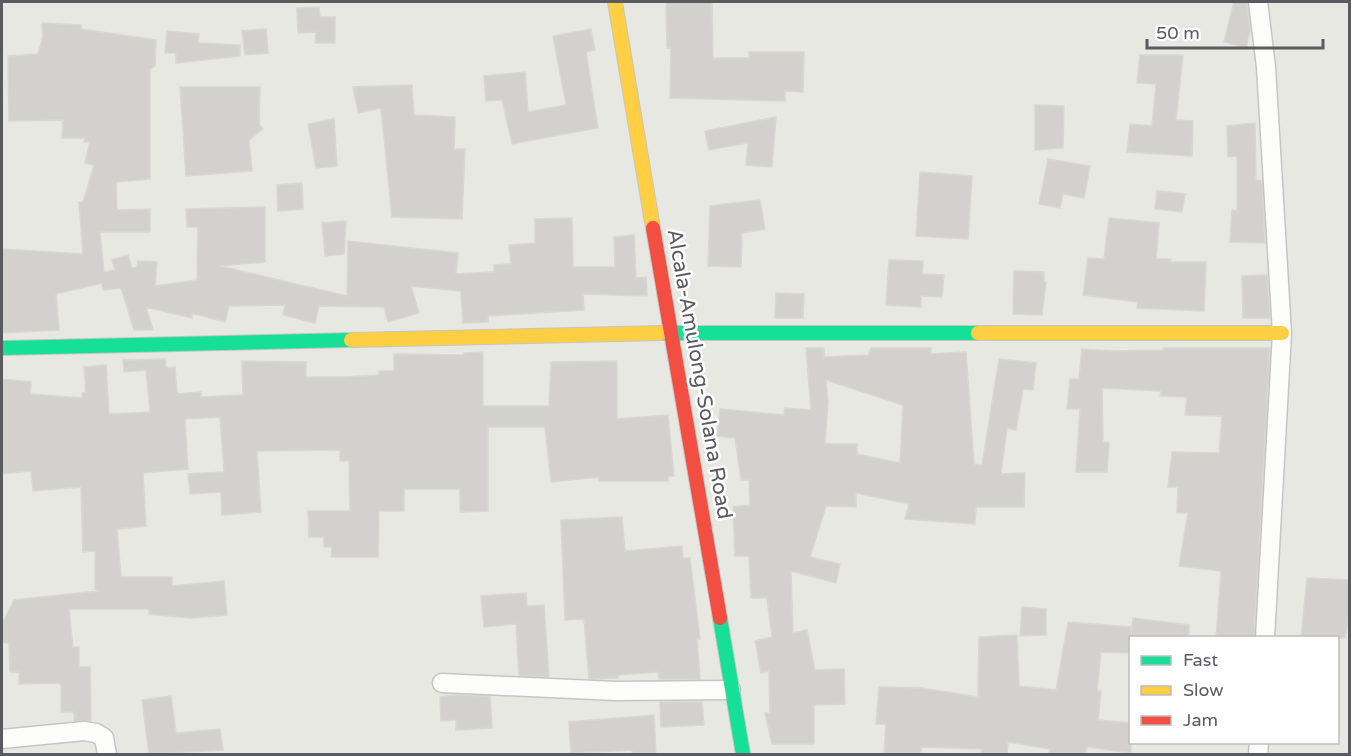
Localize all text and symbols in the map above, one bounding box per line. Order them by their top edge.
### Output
scale bar [1147,12,1322,50]
text: 50 m [1156,22,1200,44]
street label: Alcala-Amulong-Solana Road [662,227,737,521]
legend [1129,636,1339,744]
text: Fast [1183,649,1218,671]
text: Slow [1183,679,1224,701]
text: Jam [1183,709,1218,731]

